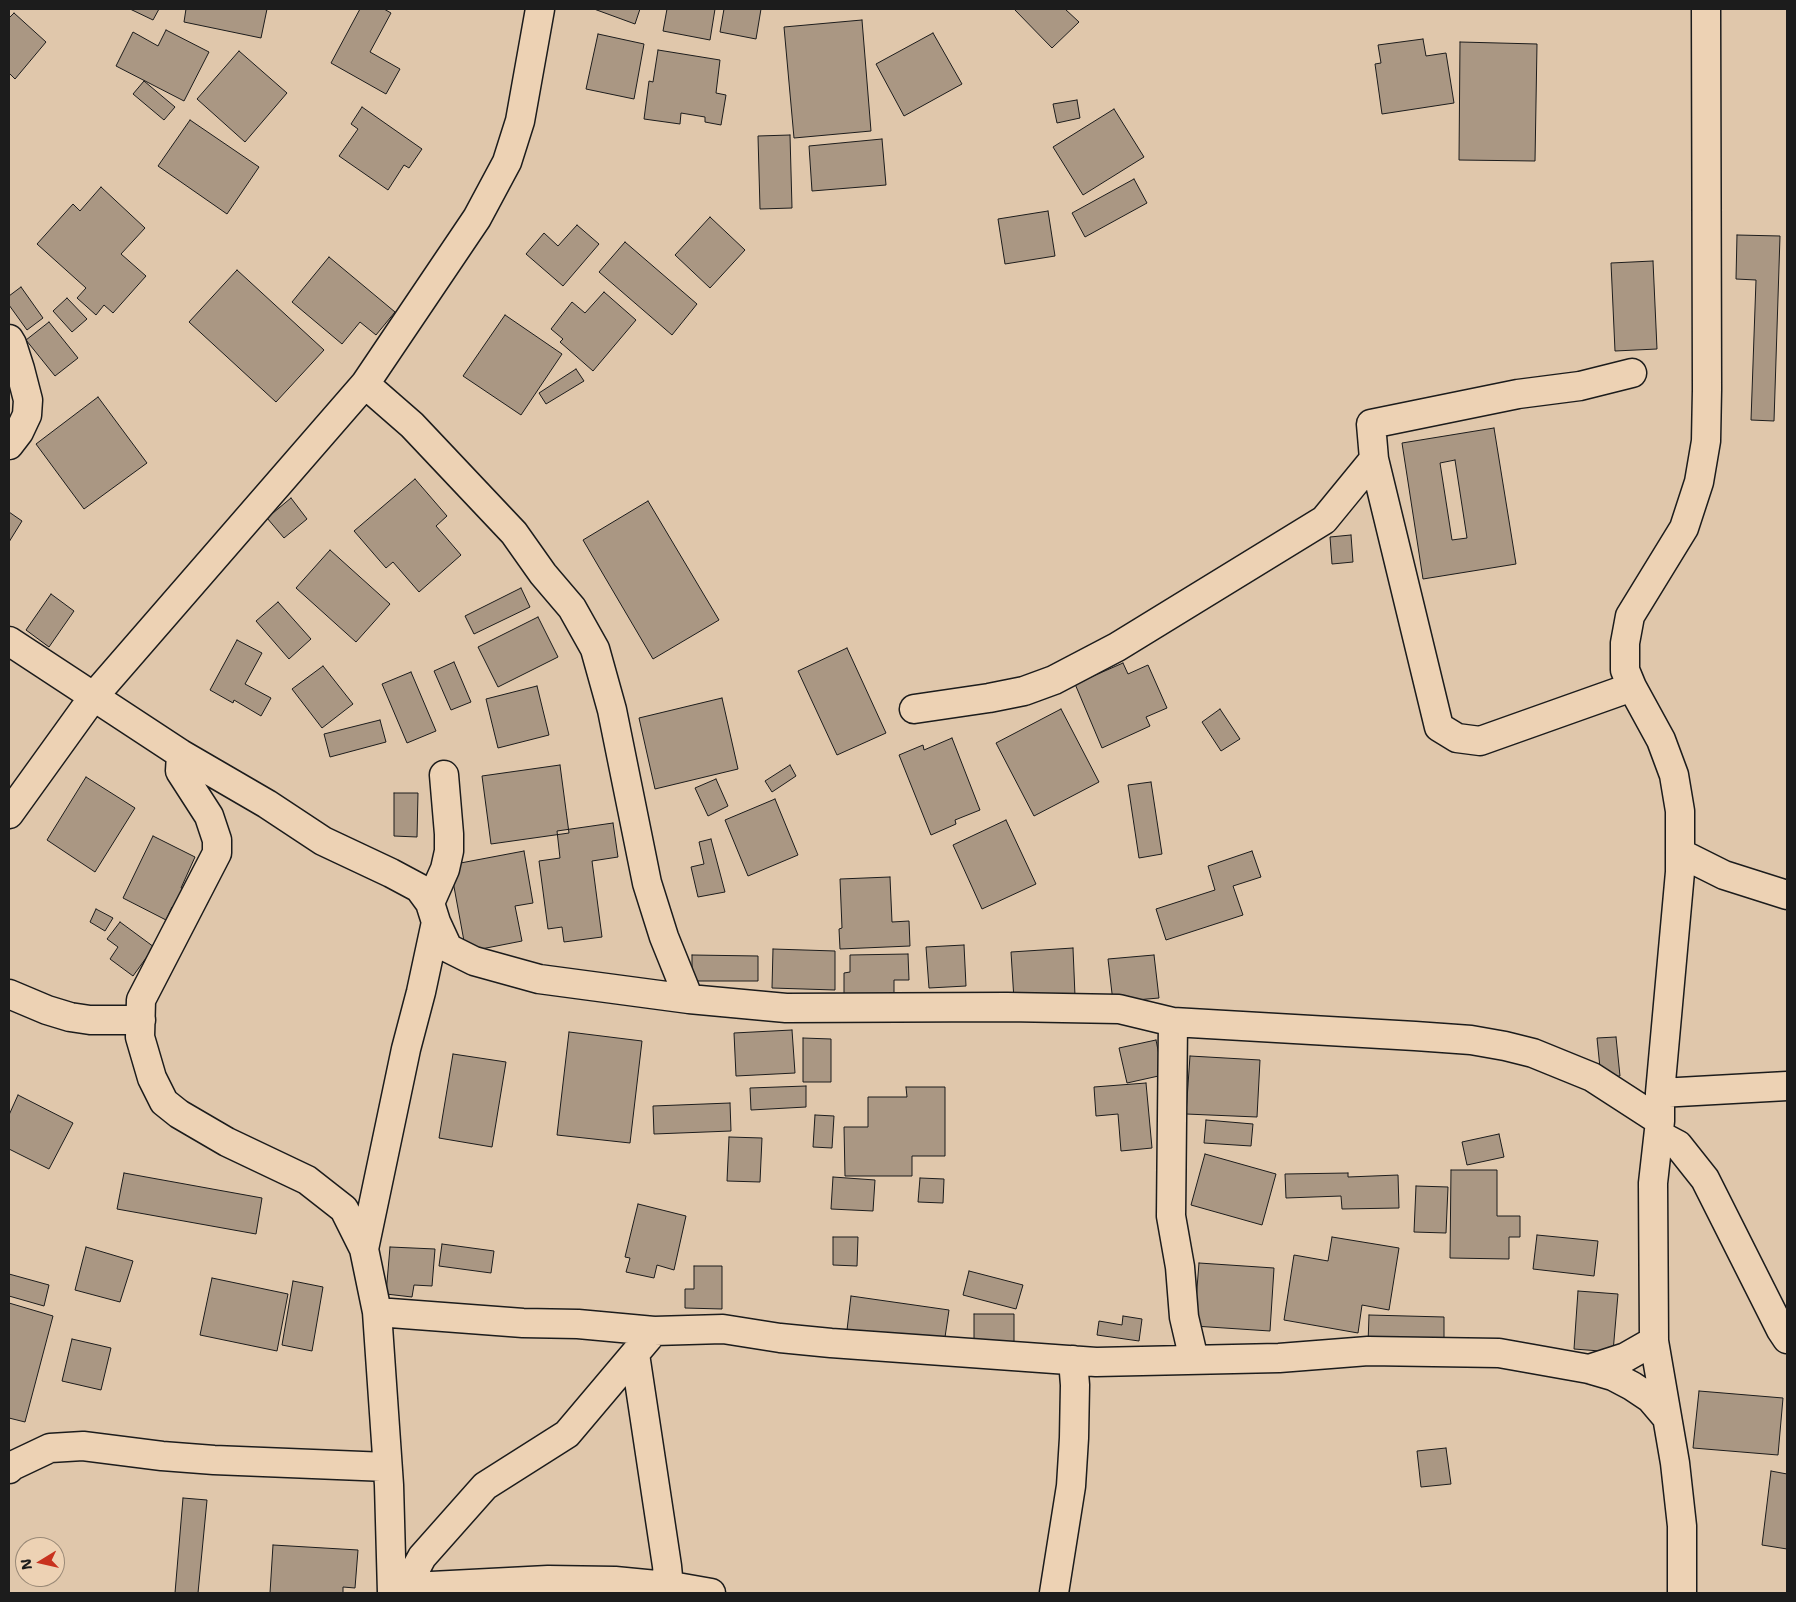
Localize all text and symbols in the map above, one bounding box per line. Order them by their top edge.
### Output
north arrow [15,1537,65,1587]
text: N [16,1557,36,1571]

